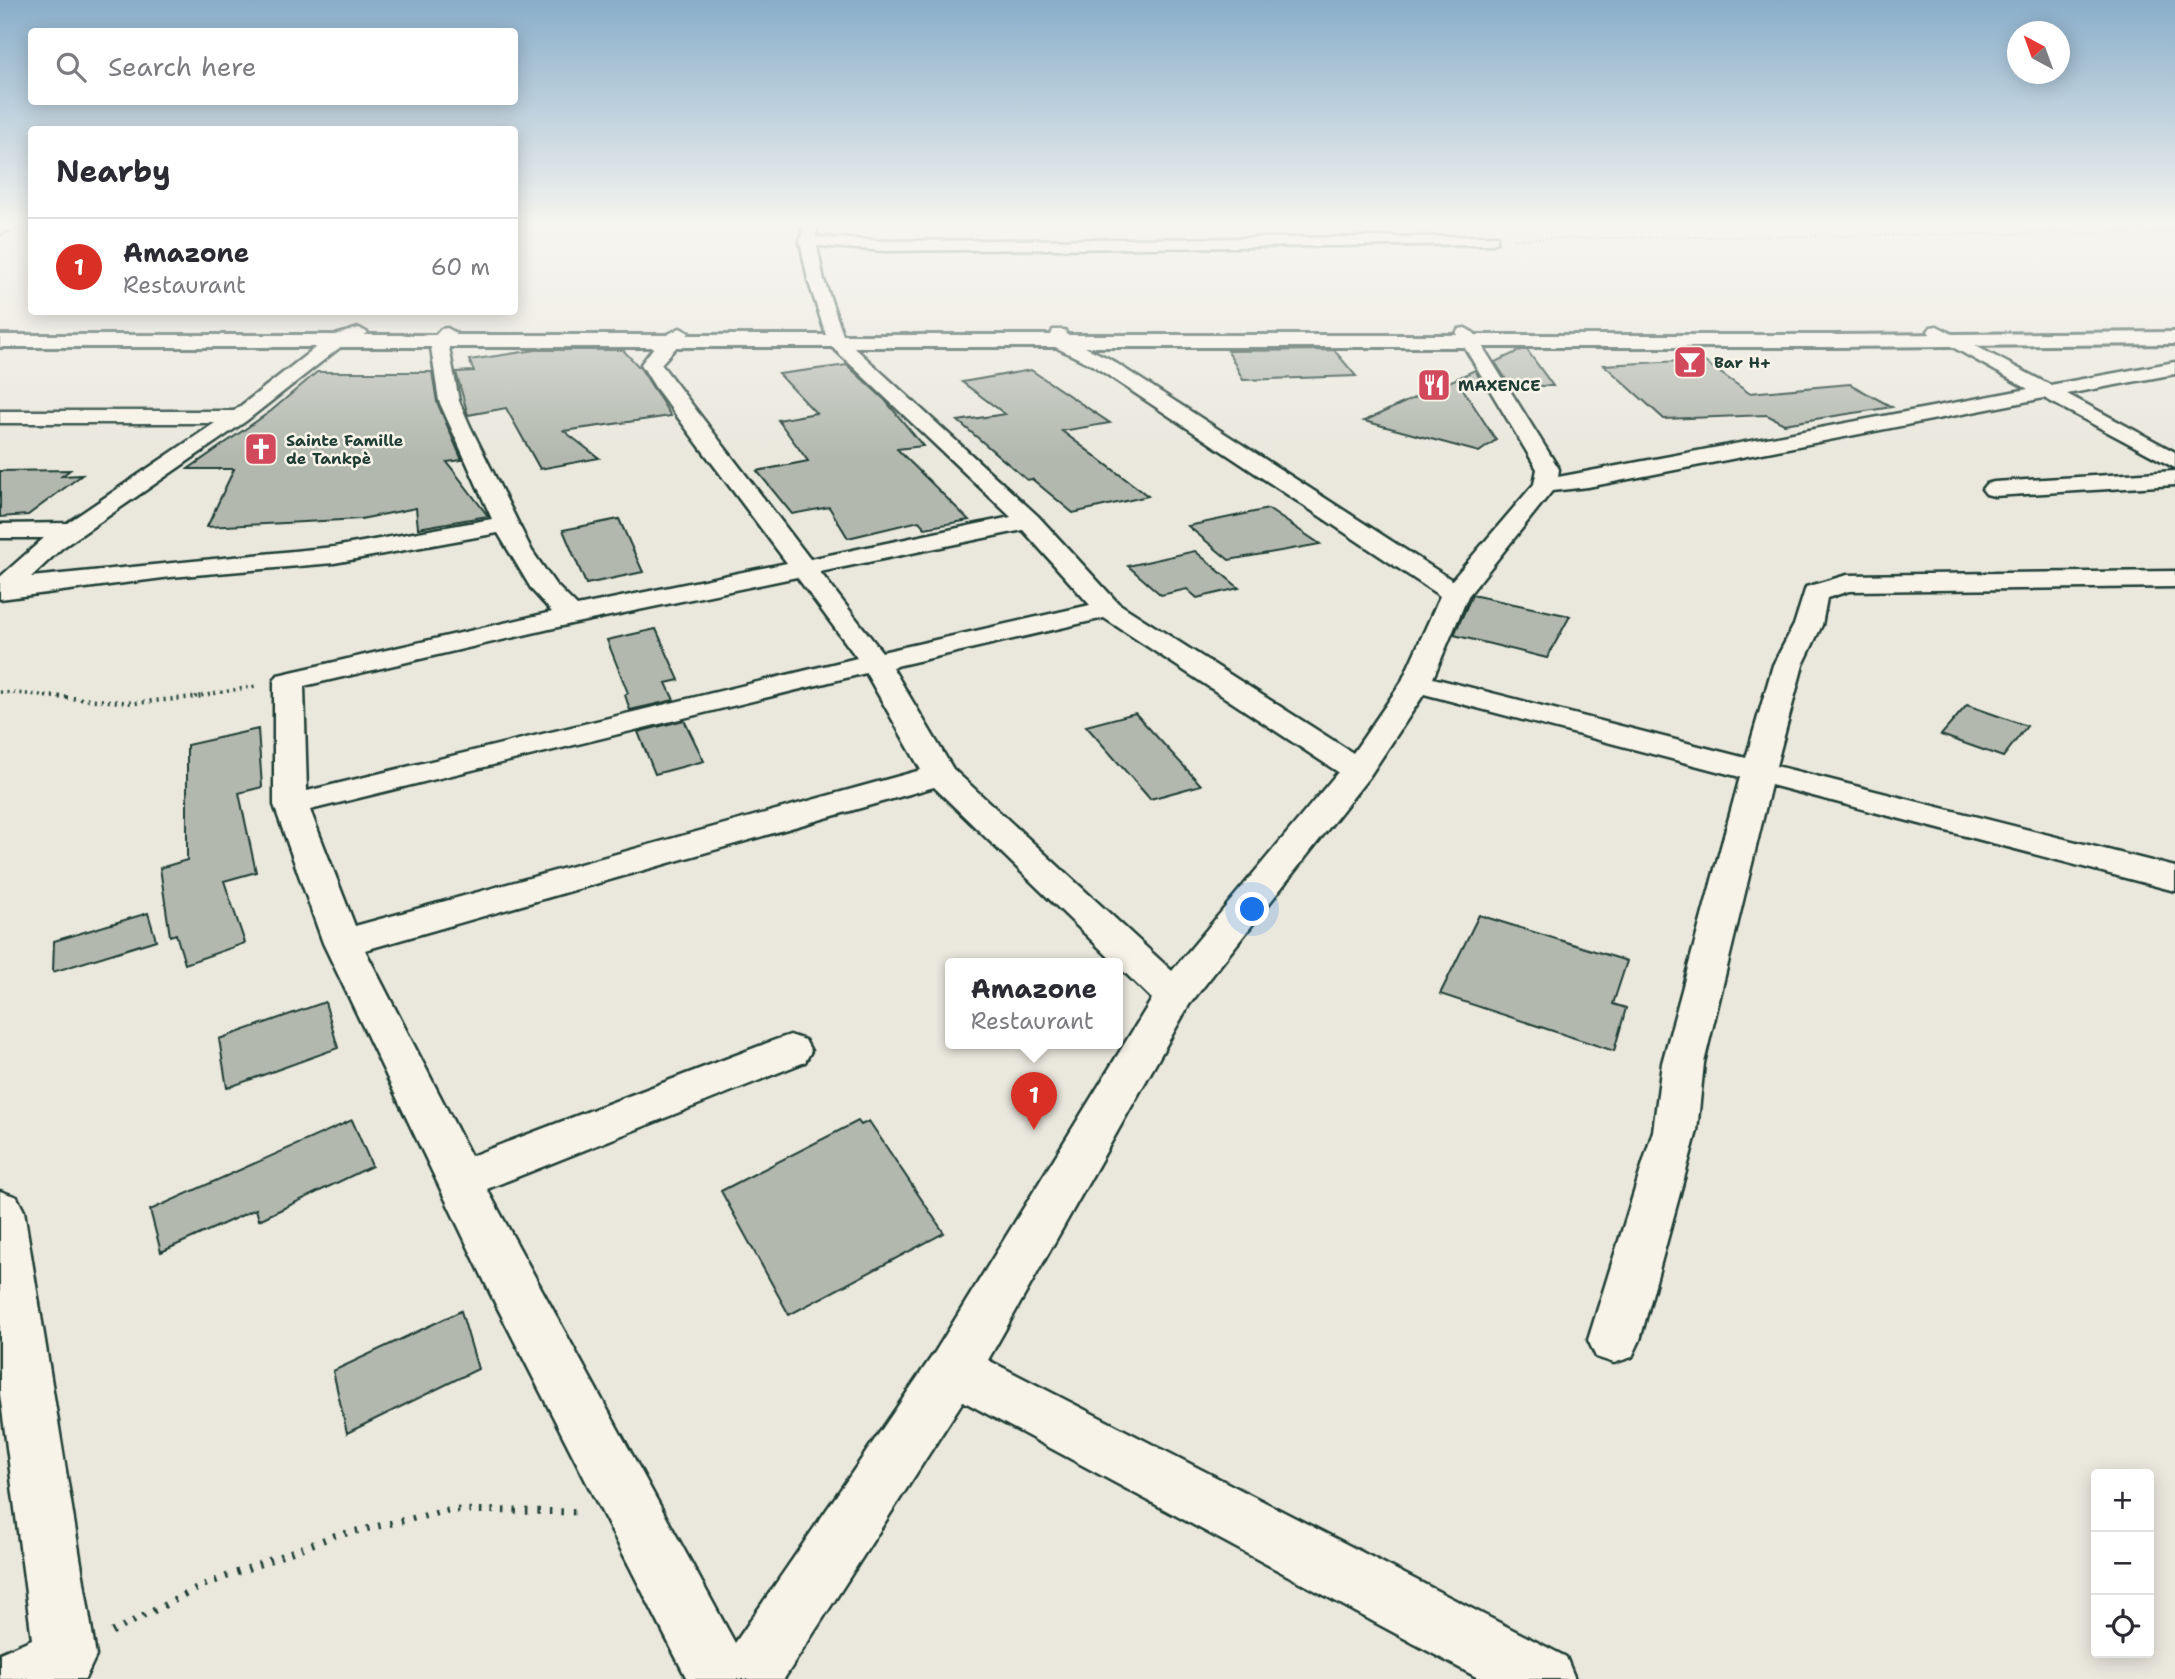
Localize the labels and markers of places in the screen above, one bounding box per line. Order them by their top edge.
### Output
bar icon: Bar H+ [1671,343,1709,381]
place label: Bar H+ [1714,352,1771,373]
restaurant icon: MAXENCE [1415,366,1453,404]
place label: MAXENCE [1458,375,1541,396]
church icon: Sainte Famille de Tankpè [242,430,280,468]
place label: Sainte Famille de Tankpè [286,430,404,469]
pin: 1 [1011,1072,1057,1130]

